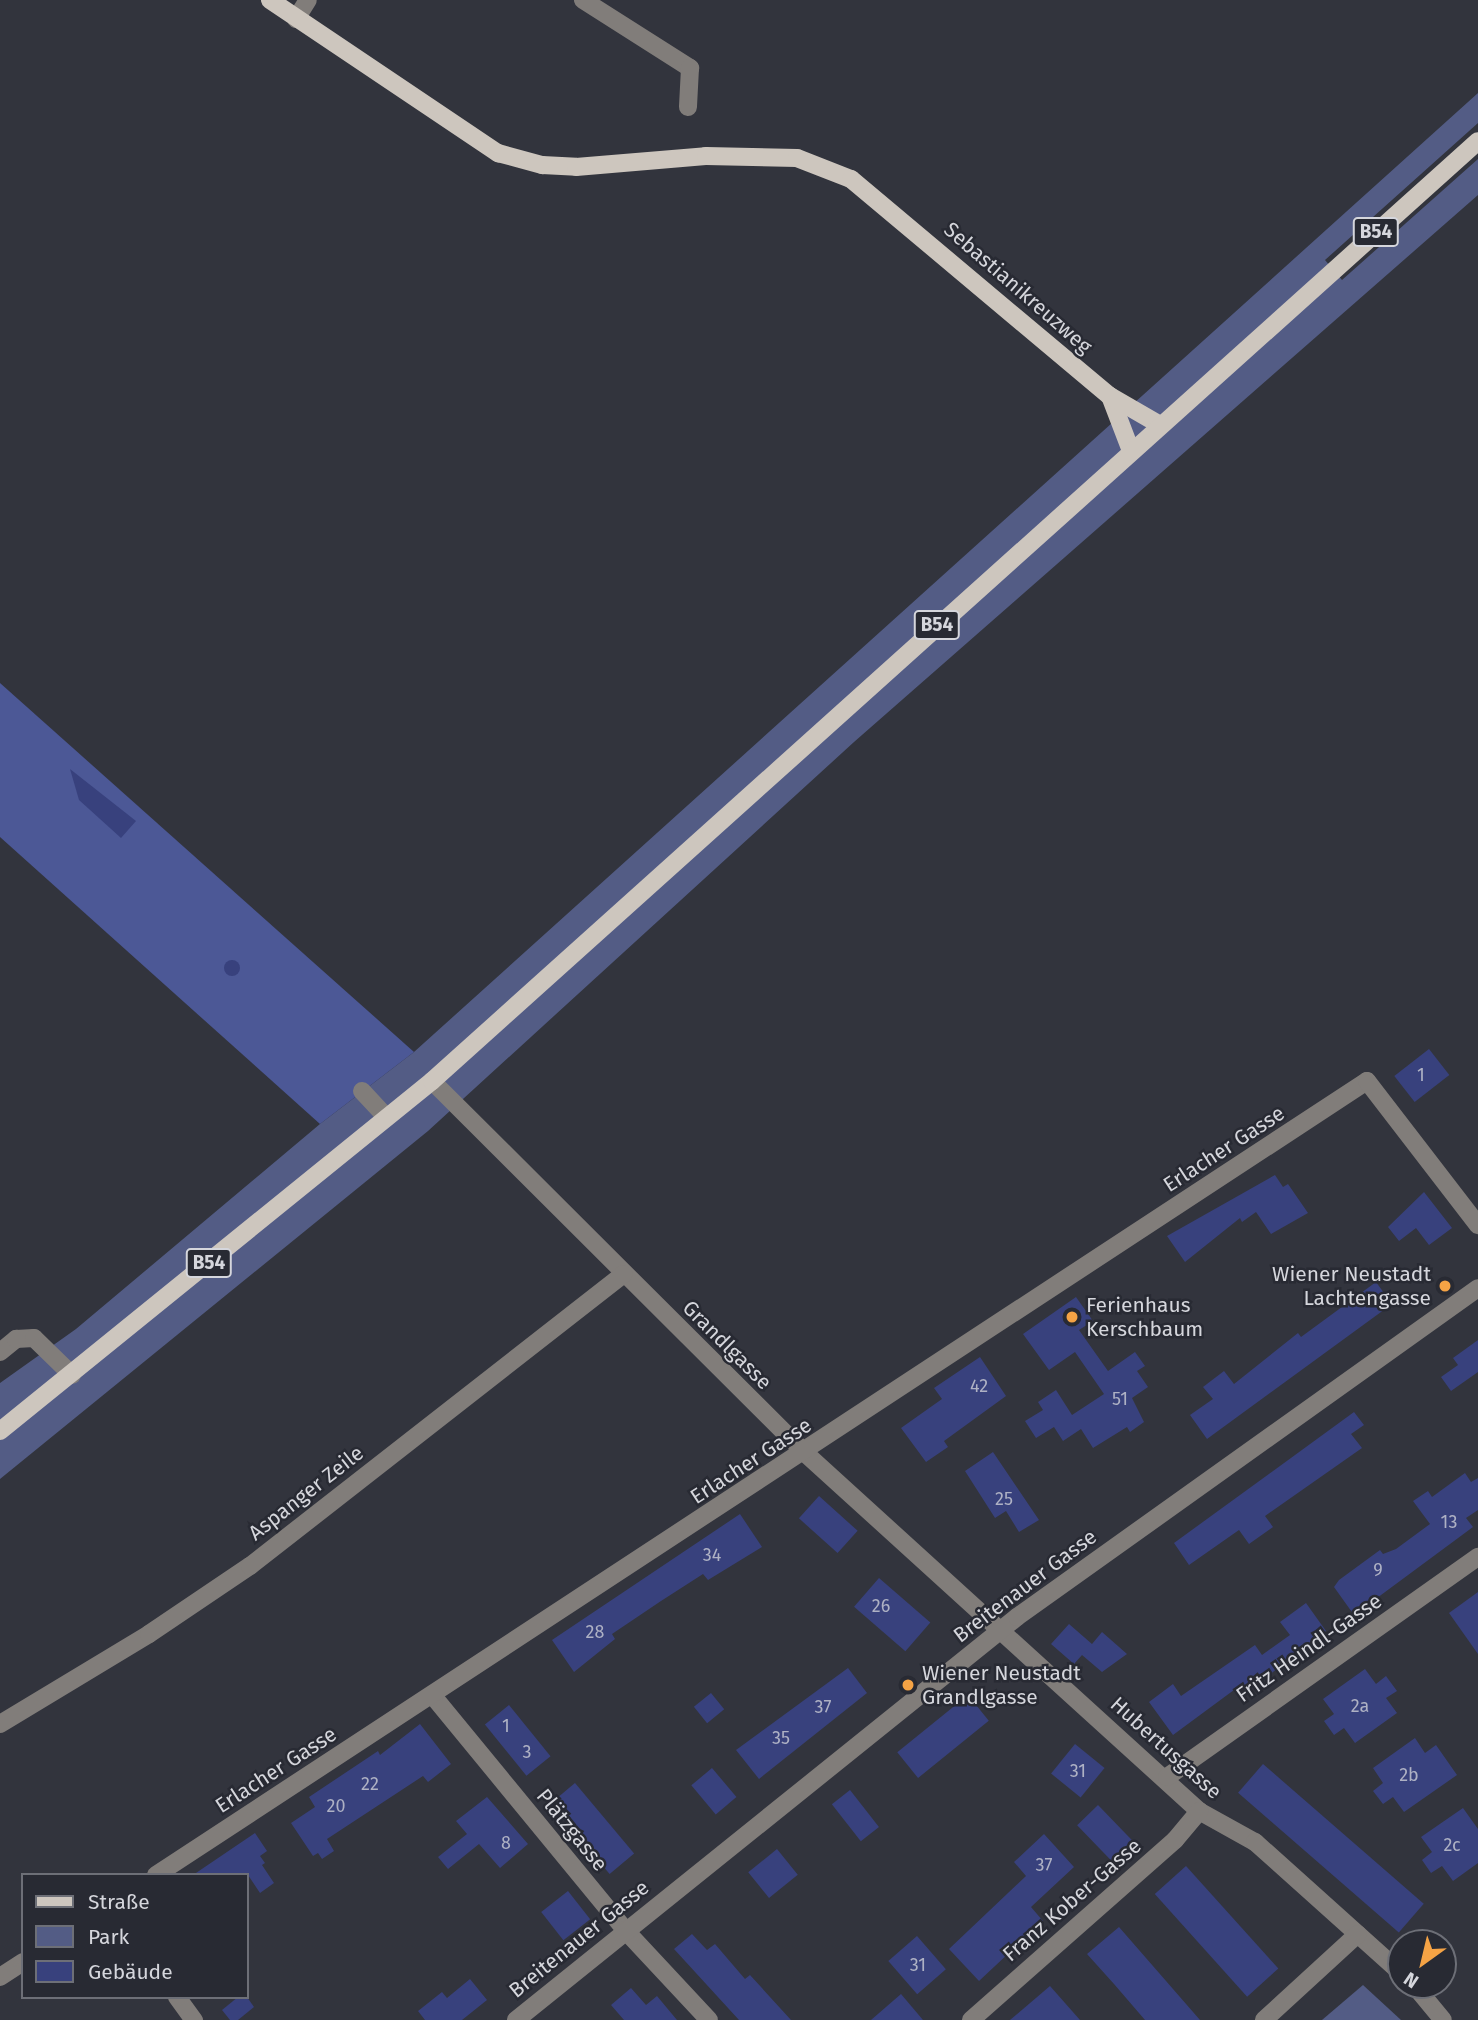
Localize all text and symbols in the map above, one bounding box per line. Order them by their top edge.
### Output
road number: B54 [1352,216,1400,248]
street label: Sebastianikreuzweg [939,217,1097,359]
road number: B54 [912,610,962,640]
house number: 1 [1417,1064,1425,1086]
street label: Erlacher Gasse [1159,1100,1289,1198]
road number: B54 [184,1247,234,1278]
place label: Wiener Neustadt Lachtengasse [1272,1261,1431,1311]
marker: Wiener Neustadt Lachtengasse [1437,1278,1453,1294]
place label: Ferienhaus Kerschbaum [1086,1292,1203,1342]
street label: Grandlgasse [677,1295,777,1395]
marker: Ferienhaus Kerschbaum [1064,1309,1080,1325]
house number: 42 [970,1375,988,1397]
house number: 51 [1112,1388,1128,1410]
street label: Erlacher Gasse [686,1412,816,1510]
street label: Aspanger Zeile [244,1440,368,1546]
house number: 25 [995,1488,1013,1510]
house number: 13 [1441,1511,1457,1533]
street label: Breitenauer Gasse [948,1524,1102,1648]
house number: 34 [703,1544,721,1566]
house number: 9 [1373,1559,1383,1581]
street label: Fritz Heindl-Gasse [1231,1588,1387,1708]
house number: 26 [872,1595,890,1617]
house number: 28 [586,1621,604,1643]
place label: Wiener Neustadt Grandlgasse [922,1660,1081,1710]
marker: Wiener Neustadt Grandlgasse [900,1677,916,1693]
street label: Hubertusgasse [1105,1692,1227,1804]
house number: 2a [1351,1695,1369,1717]
house number: 37 [815,1696,831,1718]
house number: 1 [502,1715,510,1737]
street label: Erlacher Gasse [211,1721,341,1819]
house number: 35 [772,1727,790,1749]
house number: 3 [523,1741,531,1763]
house number: 31 [1070,1760,1086,1782]
house number: 2b [1399,1764,1419,1786]
house number: 22 [361,1773,379,1795]
street label: Plätzgasse [531,1784,613,1876]
house number: 20 [327,1795,345,1817]
house number: 8 [501,1832,511,1854]
street label: Franz Kober-Gasse [998,1833,1146,1967]
house number: 2c [1443,1834,1461,1856]
house number: 37 [1036,1854,1052,1876]
legend [21,1873,248,1999]
street label: Breitenauer Gasse [504,1875,654,2003]
text: Straße [88,1889,150,1915]
text: Park [88,1924,129,1950]
north arrow [1387,1929,1457,1999]
house number: 31 [910,1954,926,1976]
text: Gebäude [88,1959,173,1985]
text: N [1399,1967,1423,1993]

